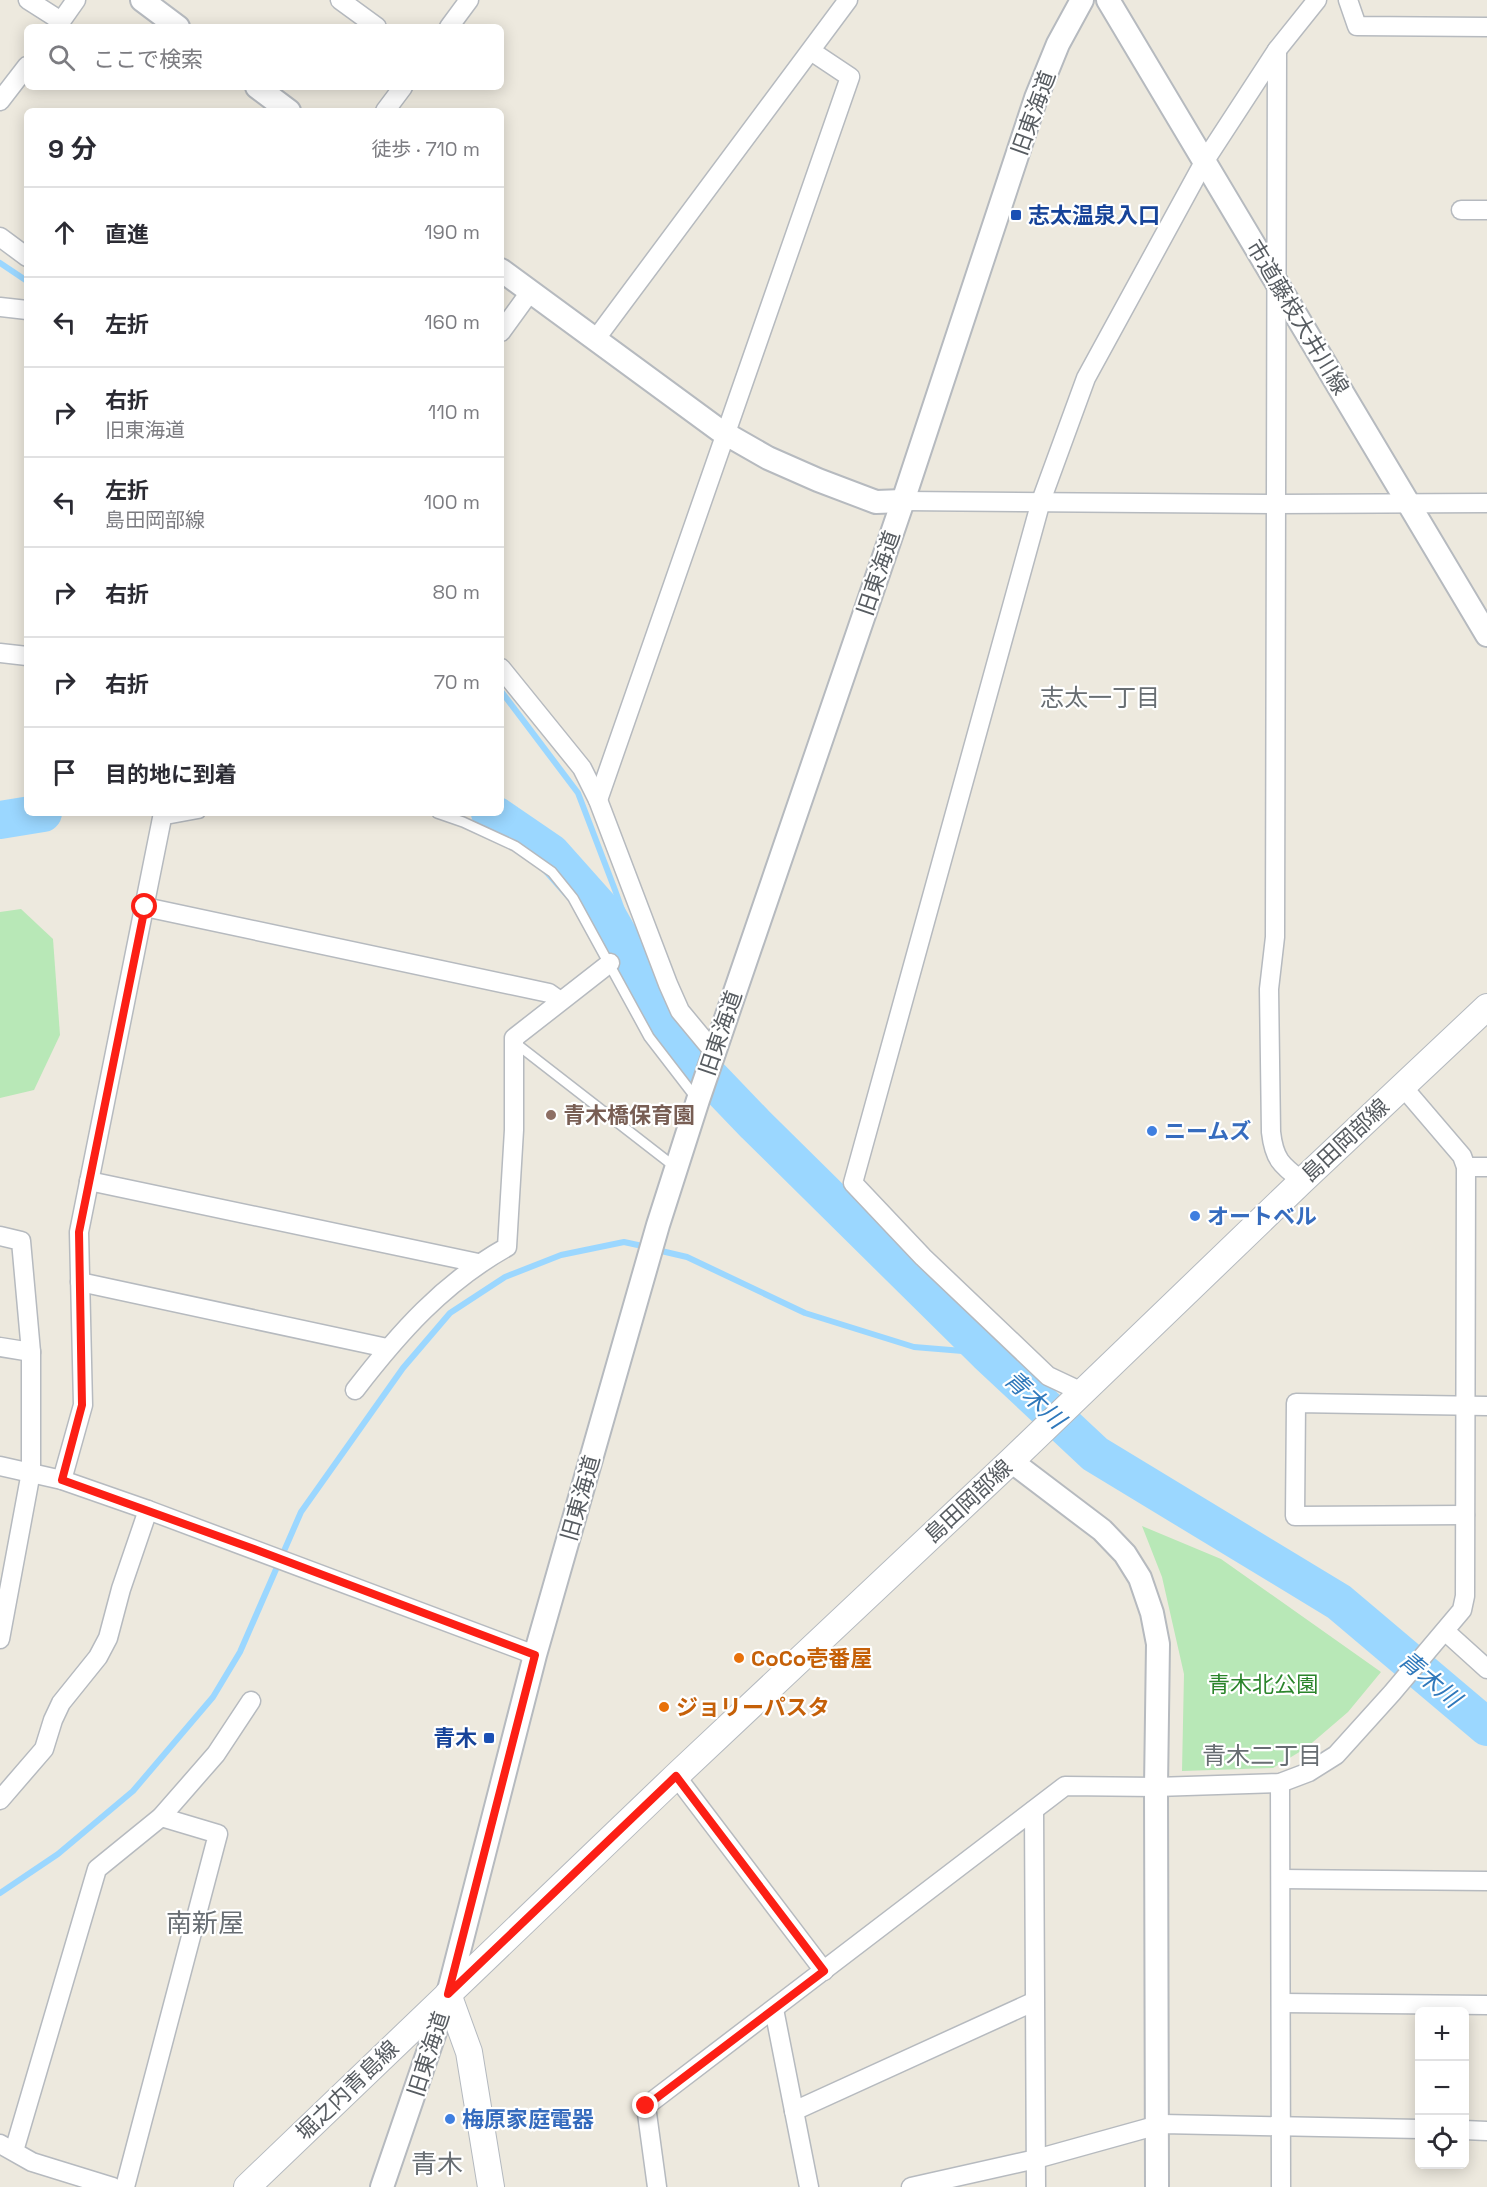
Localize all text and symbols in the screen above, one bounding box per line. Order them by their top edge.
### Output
search box [24,24,504,90]
icon: search [45,41,78,74]
text: ここで検索 [93,45,203,73]
street label: 旧東海道 [1005,67,1061,159]
text: 9 分 [48,132,97,166]
text: 徒歩 · 710 m [371,136,480,162]
place label: 志太温泉入口 [1028,201,1160,229]
marker: 志太温泉入口 [1009,208,1023,222]
icon: ahead [48,216,81,249]
text: 190 m [424,219,480,245]
text: 直進 [105,220,149,248]
street label: 市道藤枝大井川線 [1241,234,1355,400]
icon: left [48,306,81,339]
text: 160 m [424,309,480,335]
text: 左折 [105,310,149,338]
text: 右折 [105,386,149,414]
icon: right [48,396,81,429]
text: 110 m [428,399,480,425]
text: 旧東海道 [105,417,185,443]
text: 左折 [105,476,149,504]
icon: left [48,486,81,519]
text: 100 m [424,489,480,515]
text: 島田岡部線 [105,507,205,533]
street label: 旧東海道 [850,527,906,619]
icon: right [48,576,81,609]
text: 80 m [432,579,480,605]
text: 右折 [105,580,149,608]
icon: right [48,666,81,699]
text: 70 m [434,669,480,695]
text: 右折 [105,670,149,698]
district label: 志太一丁目 [1040,682,1160,713]
icon: arrive [48,756,81,789]
text: 目的地に到着 [105,760,237,788]
route start [131,893,157,919]
street label: 旧東海道 [692,987,748,1079]
street label: 島田岡部線 [1295,1092,1395,1188]
place label: 青木橋保育園 [563,1101,695,1129]
marker: 青木橋保育園 [544,1108,558,1122]
place label: ニームズ [1164,1117,1251,1145]
marker: ニームズ [1145,1124,1159,1138]
place label: オートベル [1207,1202,1317,1230]
marker: オートベル [1188,1209,1202,1223]
water label: 青木川 [998,1363,1074,1437]
street label: 旧東海道 [554,1452,606,1544]
street label: 島田岡部線 [918,1453,1018,1549]
place label: CoCo壱番屋 [751,1644,872,1672]
water label: 青木川 [1392,1644,1470,1716]
marker: CoCo壱番屋 [732,1651,746,1665]
park label: 青木北公園 [1208,1670,1318,1698]
place label: ジョリーパスタ [676,1693,830,1721]
marker: ジョリーパスタ [657,1700,671,1714]
place label: 青木 [433,1724,477,1752]
marker: 青木 [482,1731,496,1745]
district label: 青木二丁目 [1202,1740,1322,1771]
district label: 南新屋 [166,1906,244,1940]
map controls [1415,2007,1469,2169]
button: + [1415,2007,1469,2061]
street label: 旧東海道 [401,2008,455,2100]
street label: 堀之内青島線 [290,2034,404,2146]
button: − [1415,2061,1469,2115]
route end [632,2092,658,2118]
place label: 梅原家庭電器 [462,2105,594,2133]
marker: 梅原家庭電器 [443,2112,457,2126]
button: locate [1415,2115,1469,2169]
district label: 青木 [411,2147,463,2181]

